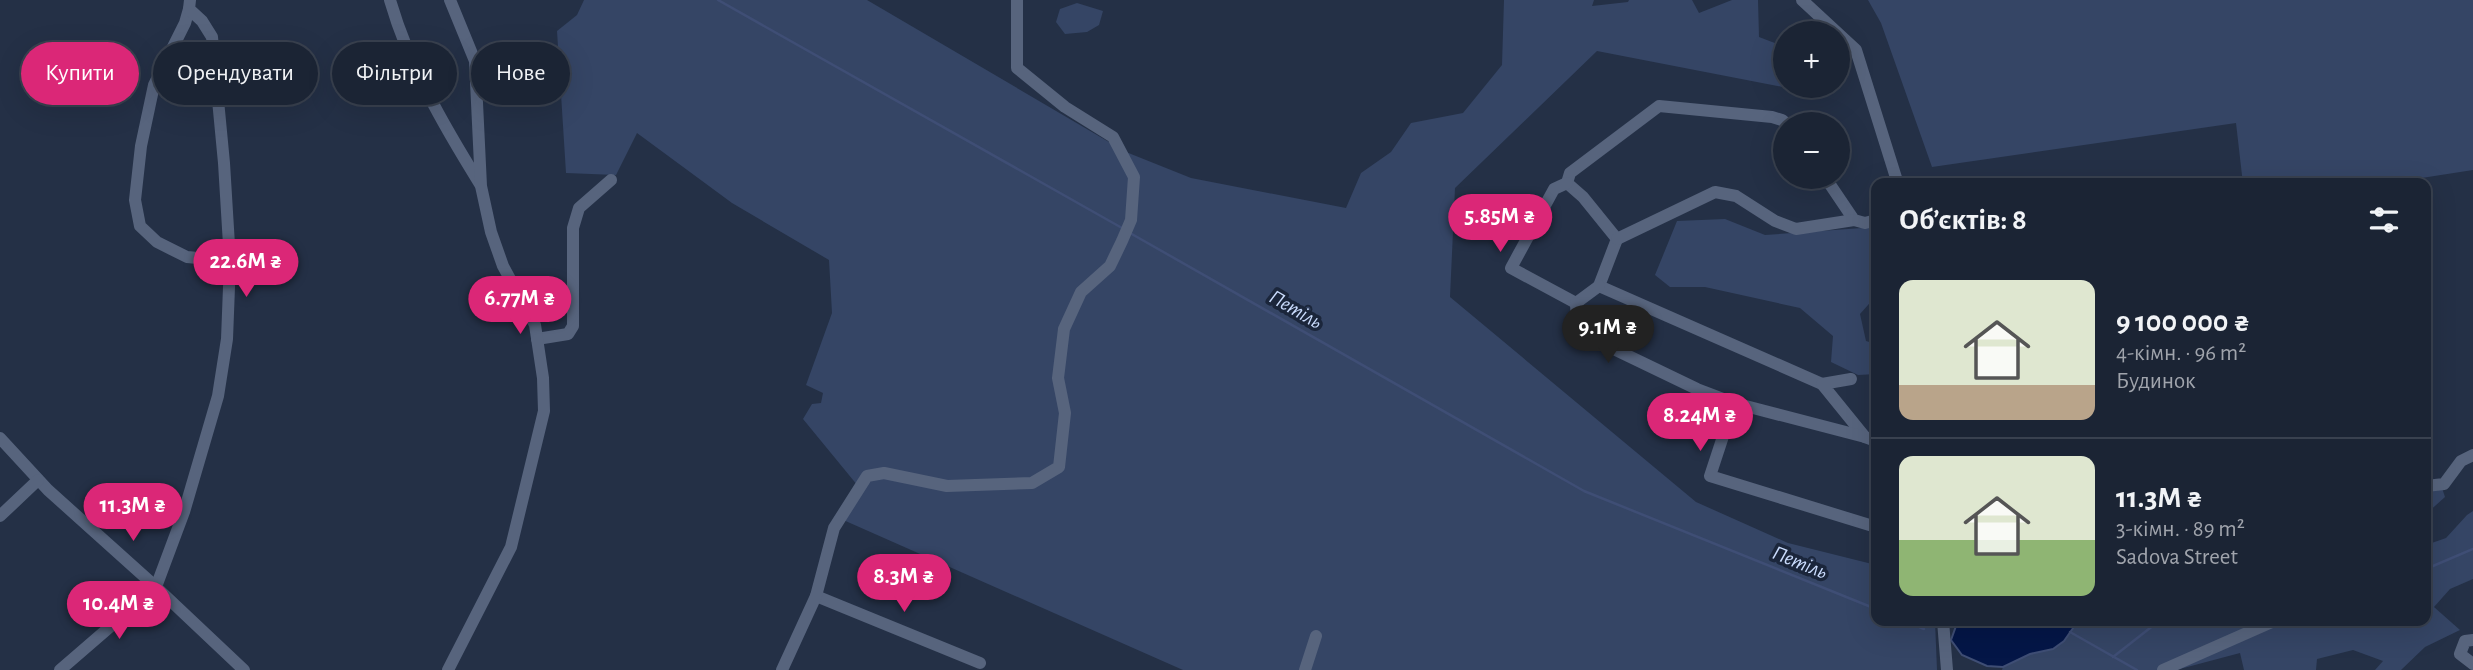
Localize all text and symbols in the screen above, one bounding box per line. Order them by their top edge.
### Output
map controls [1773,21,1850,189]
button: + [1773,21,1850,98]
chip: Купити [21,42,139,105]
chip: Орендувати [153,42,318,105]
chip: Фільтри [332,42,457,105]
chip: Нове [471,42,570,105]
button: − [1773,112,1850,189]
pin: 5.85M ₴ [1435,194,1565,254]
icon: filters [2365,201,2403,239]
text: 5.85M ₴ [1464,205,1536,228]
text: Об’єктів: 8 [1899,205,2027,235]
pin: 22.6M ₴ [181,240,311,299]
text: 22.6M ₴ [209,250,283,273]
pin: 6.77M ₴ [455,276,585,336]
water label: Петіль [1266,286,1326,333]
text: 6.77M ₴ [484,287,556,310]
pin: 9.1M ₴ [1551,306,1665,365]
text: 9 100 000 ₴ [2116,307,2250,337]
icon: home [1955,308,2039,392]
text: 9.1M ₴ [1578,316,1638,339]
text: 4-кімн. · 96 m² [2116,342,2246,365]
text: Будинок [2116,370,2196,393]
pin: 8.24M ₴ [1635,393,1765,453]
text: 8.24M ₴ [1663,404,1737,427]
text: 11.3M ₴ [2116,483,2203,513]
pin: 11.3M ₴ [68,484,198,543]
icon: home [1955,484,2039,568]
text: 11.3M ₴ [100,494,166,517]
text: 3-кімн. · 89 m² [2116,518,2245,541]
water label: Петіль [1769,542,1830,583]
text: Sadova Street [2116,546,2238,569]
pin: 8.3M ₴ [847,554,961,614]
text: 8.3M ₴ [873,565,935,588]
pin: 10.4M ₴ [54,582,184,641]
text: 10.4M ₴ [83,592,155,615]

